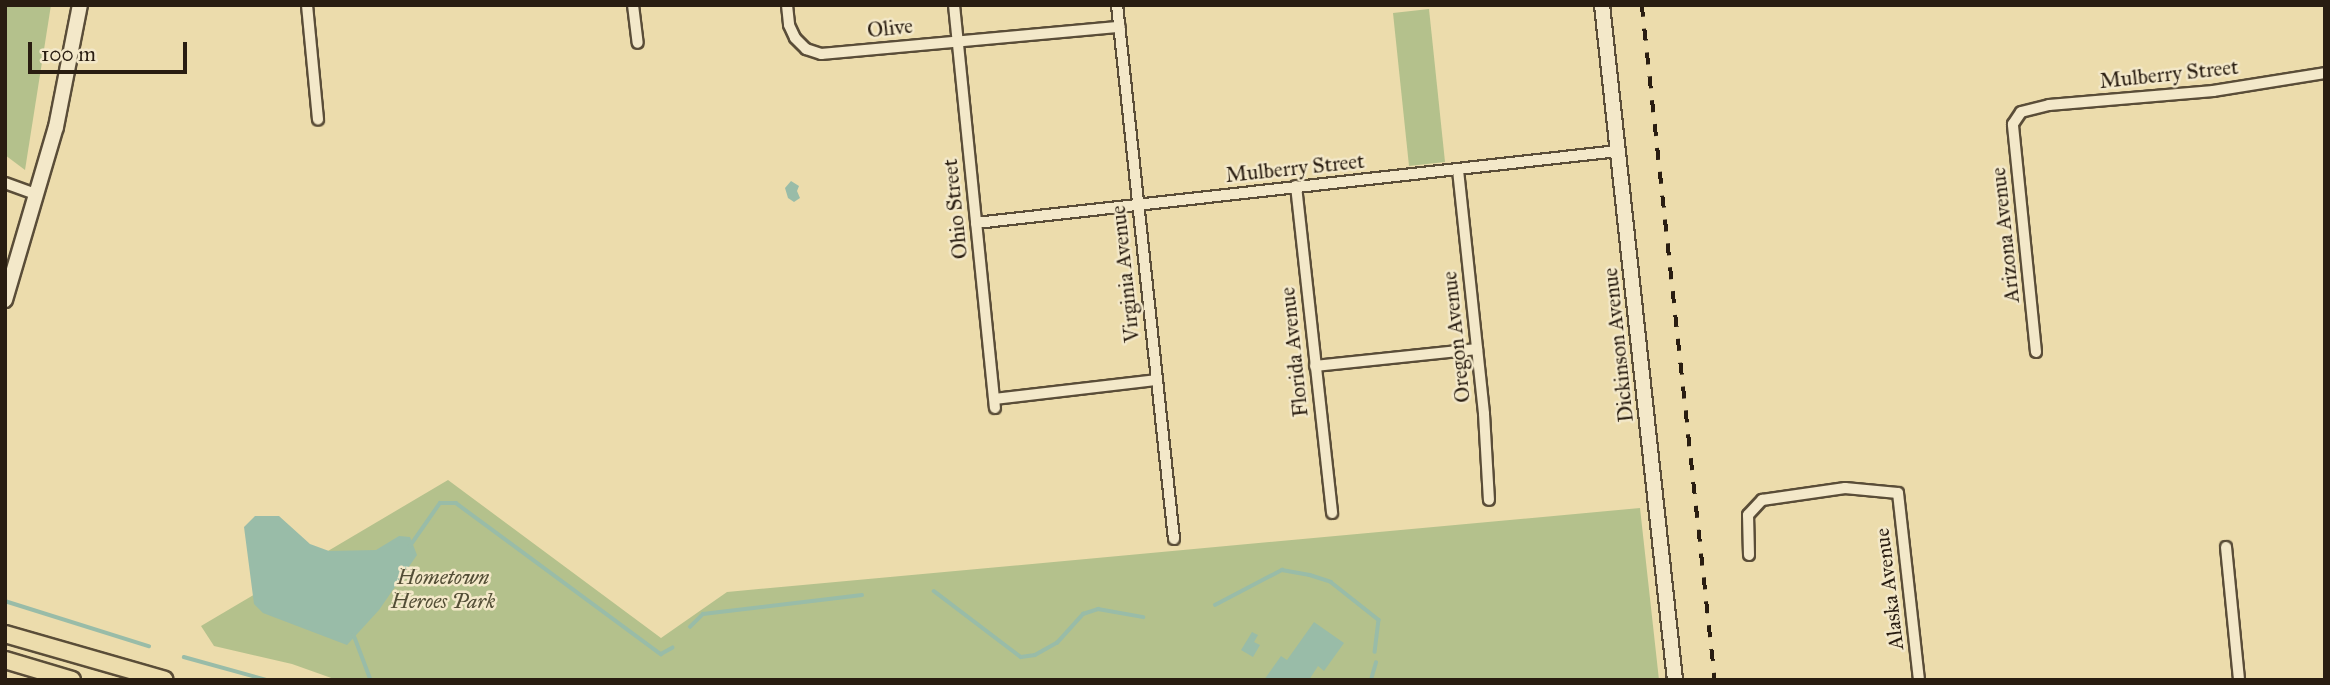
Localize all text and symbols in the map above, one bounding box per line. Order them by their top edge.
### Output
street label: Olive [866,13,914,43]
scale bar [32,28,191,72]
text: 100 m [41,41,96,67]
street label: Mulberry Street [2098,54,2240,94]
street label: Mulberry Street [1224,148,1366,188]
street label: Ohio Street [937,158,973,260]
street label: Arizona Avenue [1985,166,2025,304]
street label: Virginia Avenue [1105,204,1145,344]
street label: Dickinson Avenue [1597,266,1639,424]
street label: Oregon Avenue [1437,270,1475,404]
street label: Florida Avenue [1275,286,1313,418]
street label: Alaska Avenue [1869,527,1909,651]
park label: Hometown Heroes Park [391,564,495,614]

